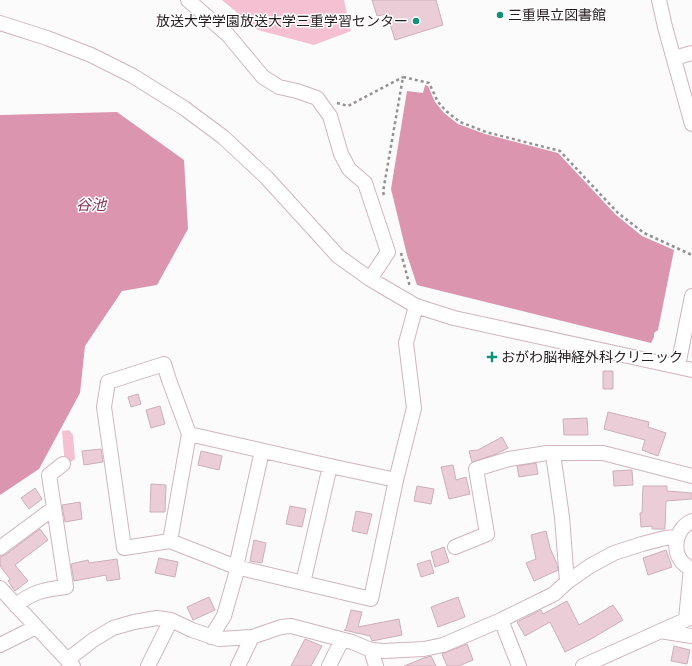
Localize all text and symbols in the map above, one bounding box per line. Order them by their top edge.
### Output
place label: 三重県立図書館 [508,7,606,24]
marker: 三重県立図書館 [495,10,505,20]
place label: 放送大学学園放送大学三重学習センター [156,13,408,30]
marker: 放送大学学園放送大学三重学習センター [411,16,421,26]
water label: 谷池 [76,196,108,214]
place label: おがわ脳神経外科クリニック [501,349,683,366]
marker: おがわ脳神経外科クリニック [486,351,498,363]

